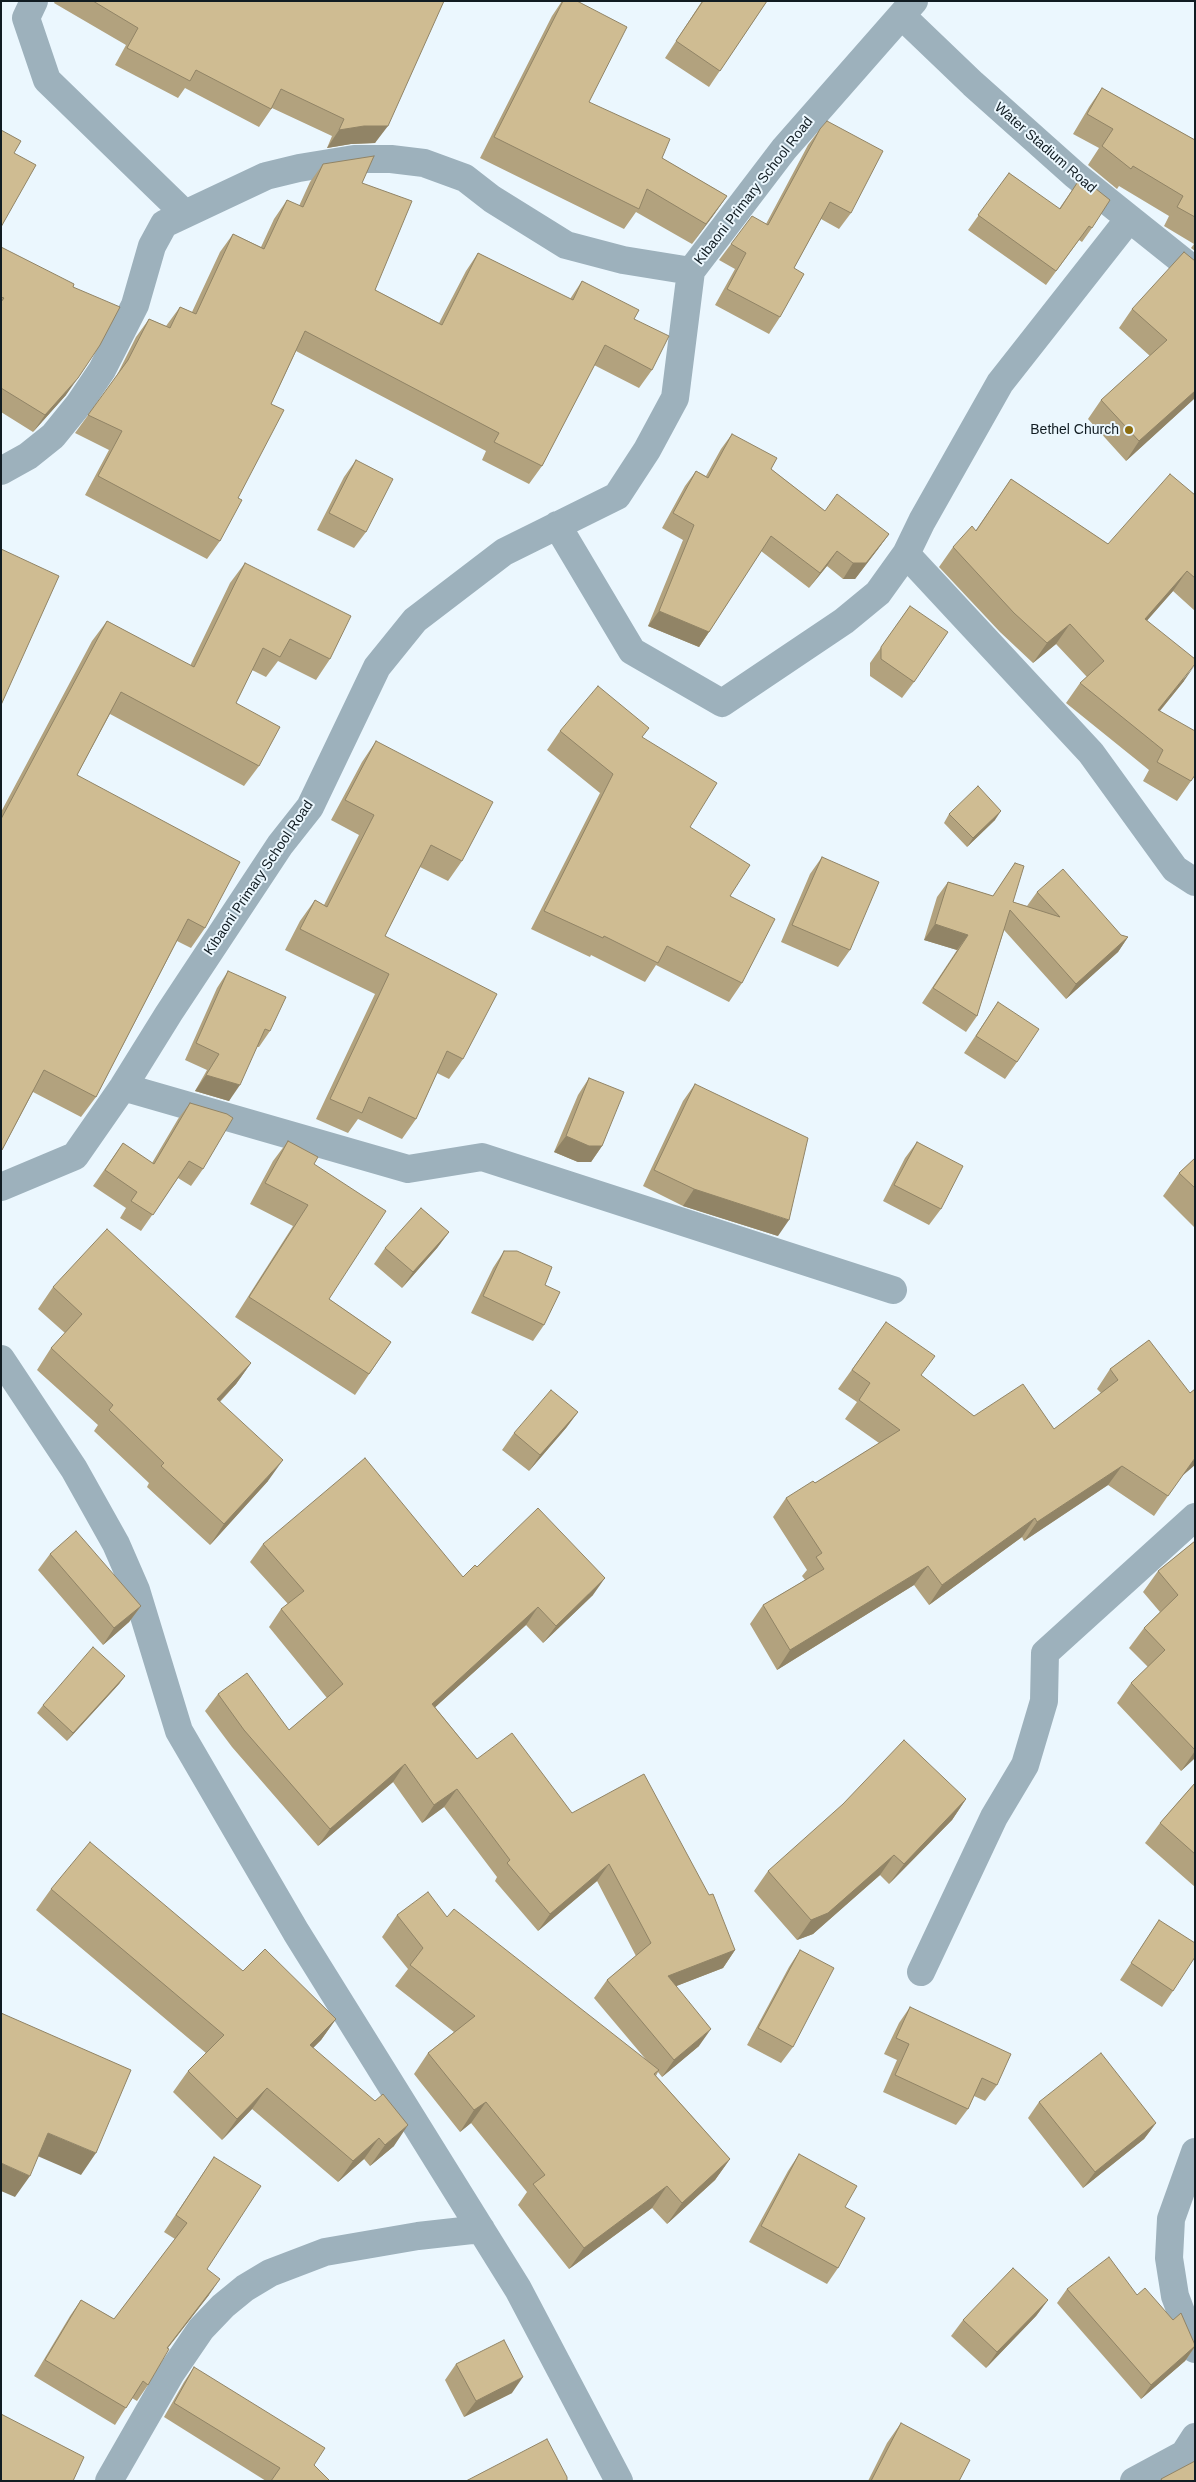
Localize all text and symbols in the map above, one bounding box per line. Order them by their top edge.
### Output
street label: Water Stadium Road [991,99,1099,197]
street label: Kibaoni Primary School Road [691,114,817,268]
place label: Bethel Church [1030,422,1119,438]
marker: Bethel Church [1123,424,1135,436]
street label: Kibaoni Primary School Road [201,798,317,958]

